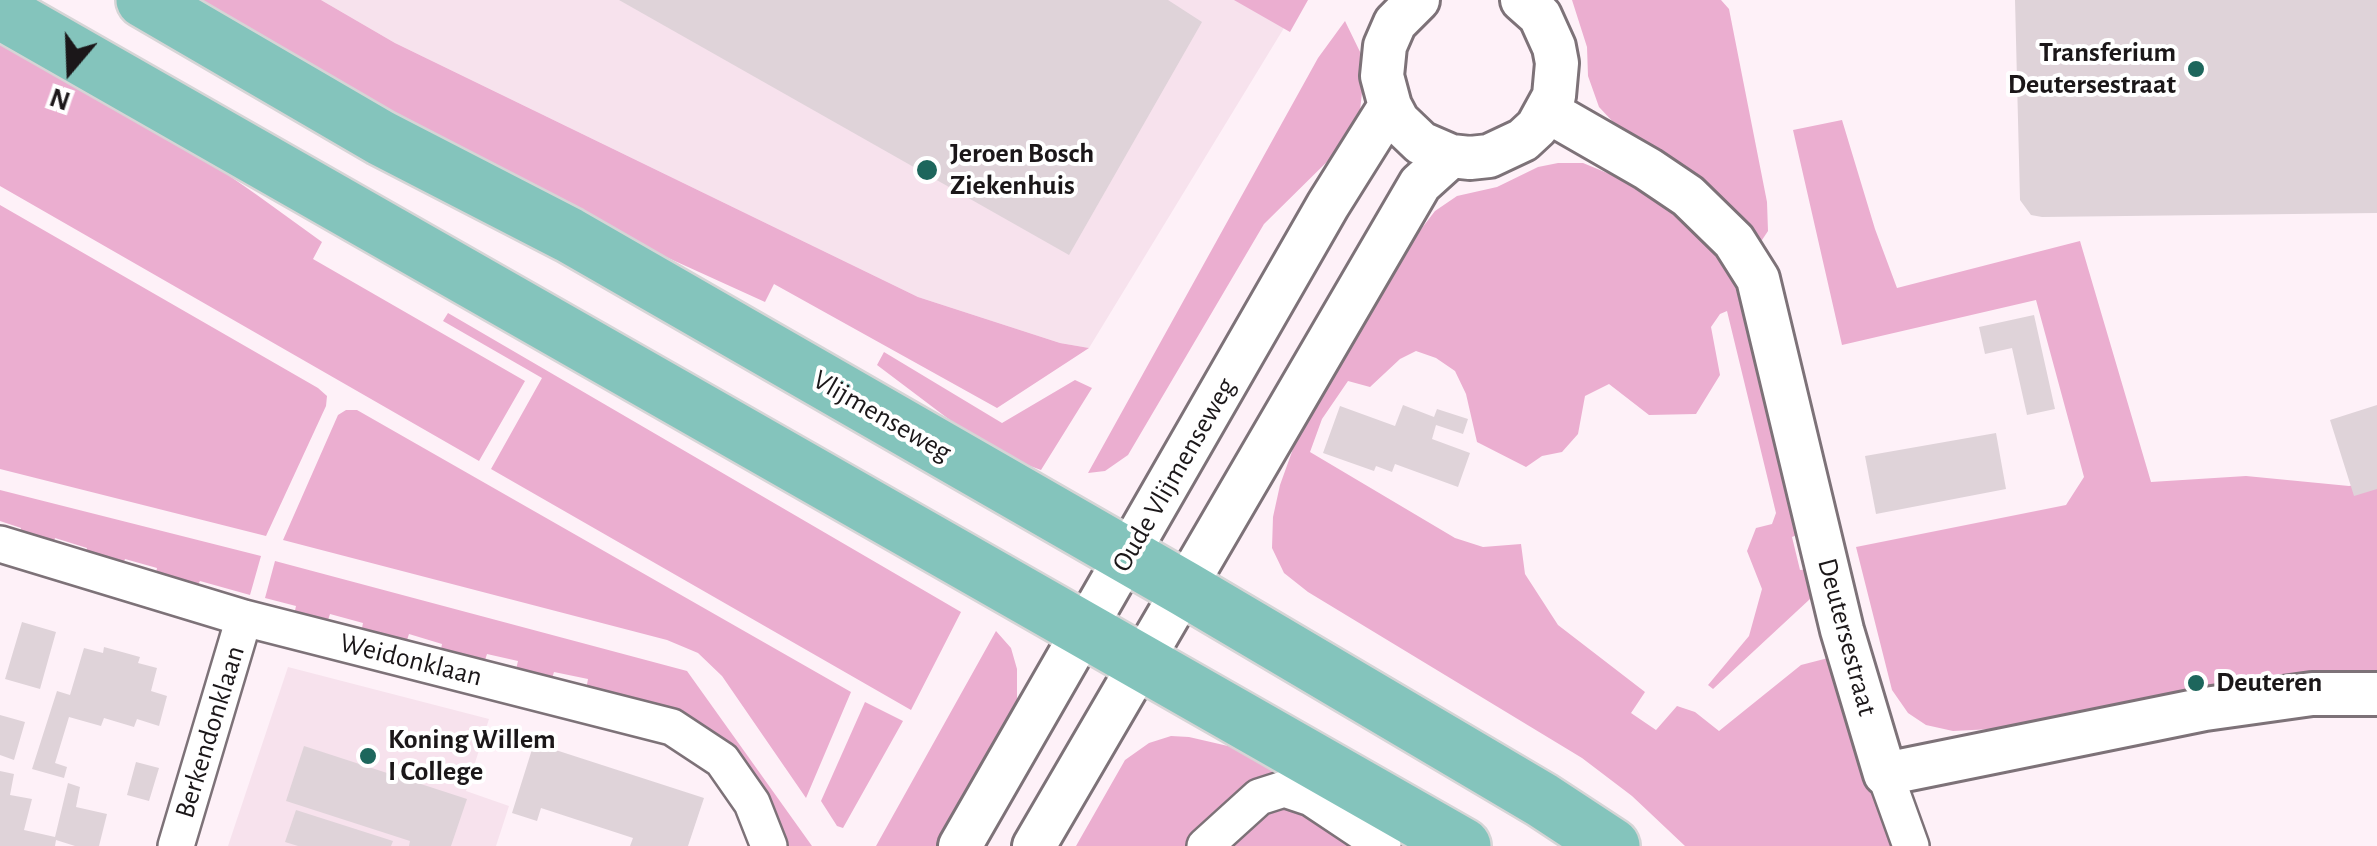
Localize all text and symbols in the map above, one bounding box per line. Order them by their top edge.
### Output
north arrow [20,20,120,120]
place label: Transferium Deutersestraat [2008,36,2176,102]
marker: Transferium Deutersestraat [2185,58,2207,80]
text: N [46,82,74,115]
place label: Jeroen Bosch Ziekenhuis [950,137,1094,203]
marker: Jeroen Bosch Ziekenhuis [914,157,940,183]
street label: Vlijmenseweg [807,363,957,469]
street label: Oude Vlijmenseweg [1105,372,1243,578]
street label: Deutersestraat [1810,554,1884,720]
street label: Weidonklaan [336,626,486,694]
street label: Berkendonklaan [168,642,252,822]
place label: Deuteren [2216,666,2322,700]
marker: Deuteren [2185,672,2207,694]
place label: Koning Willem I College [388,723,556,789]
marker: Koning Willem I College [357,745,379,767]

